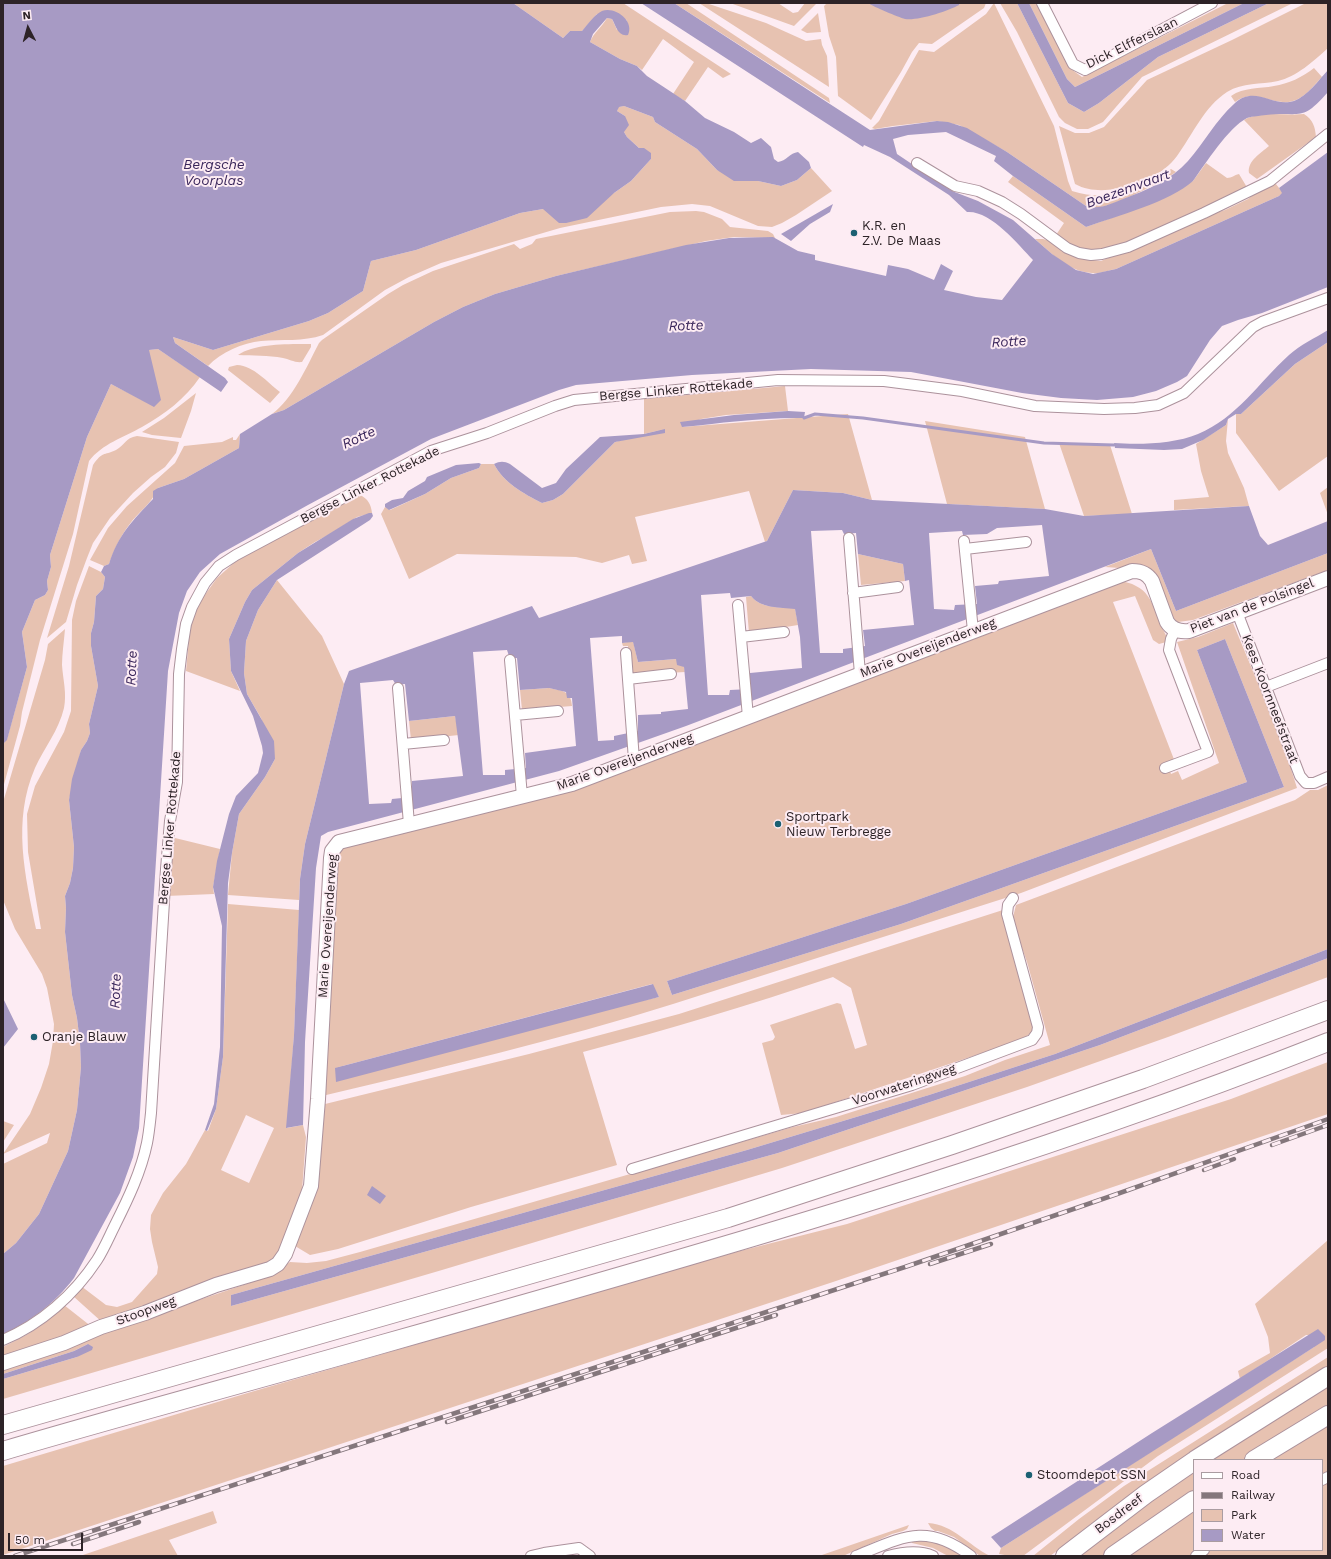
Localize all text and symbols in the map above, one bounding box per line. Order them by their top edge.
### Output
north arrow [8,8,48,48]
text: N [22,9,31,22]
street label: Dick Elfferslaan [1084,14,1180,72]
water label: Bergsche Voorplas [183,157,245,190]
water label: Boezemvaart [1084,166,1172,212]
place label: K.R. en Z.V. De Maas [862,218,941,249]
marker: K.R. en Z.V. De Maas [849,228,859,238]
water label: Rotte [668,317,704,335]
water label: Rotte [991,332,1027,352]
street label: Bergse Linker Rottekade [598,376,754,404]
water label: Rotte [340,423,378,453]
street label: Bergse Linker Rottekade [298,443,442,527]
street label: Piet van de Polsingel [1188,575,1316,637]
street label: Marie Overeijenderweg [858,615,998,681]
street label: Kees Koornneefstraat [1238,632,1302,766]
water label: Rotte [123,650,141,686]
street label: Marie Overeijenderweg [555,730,695,794]
street label: Bergse Linker Rottekade [156,750,184,906]
place label: Sportpark Nieuw Terbregge [786,809,891,840]
marker: Sportpark Nieuw Terbregge [773,819,783,829]
street label: Marie Overeijenderweg [315,854,341,998]
water label: Rotte [107,973,125,1009]
place label: Oranje Blauw [42,1029,126,1045]
marker: Oranje Blauw [29,1032,39,1042]
street label: Voorwateringweg [850,1061,958,1109]
street label: Stoopweg [114,1293,178,1329]
legend [1193,1459,1323,1551]
place label: Stoomdepot SSN [1037,1467,1146,1483]
text: Road [1231,1468,1260,1482]
marker: Stoomdepot SSN [1024,1470,1034,1480]
text: Railway [1231,1488,1275,1502]
street label: Bosdreef [1092,1491,1146,1537]
text: Park [1231,1508,1257,1522]
scale bar [10,1525,85,1551]
text: Water [1231,1528,1265,1542]
text: 50 m [15,1533,45,1547]

